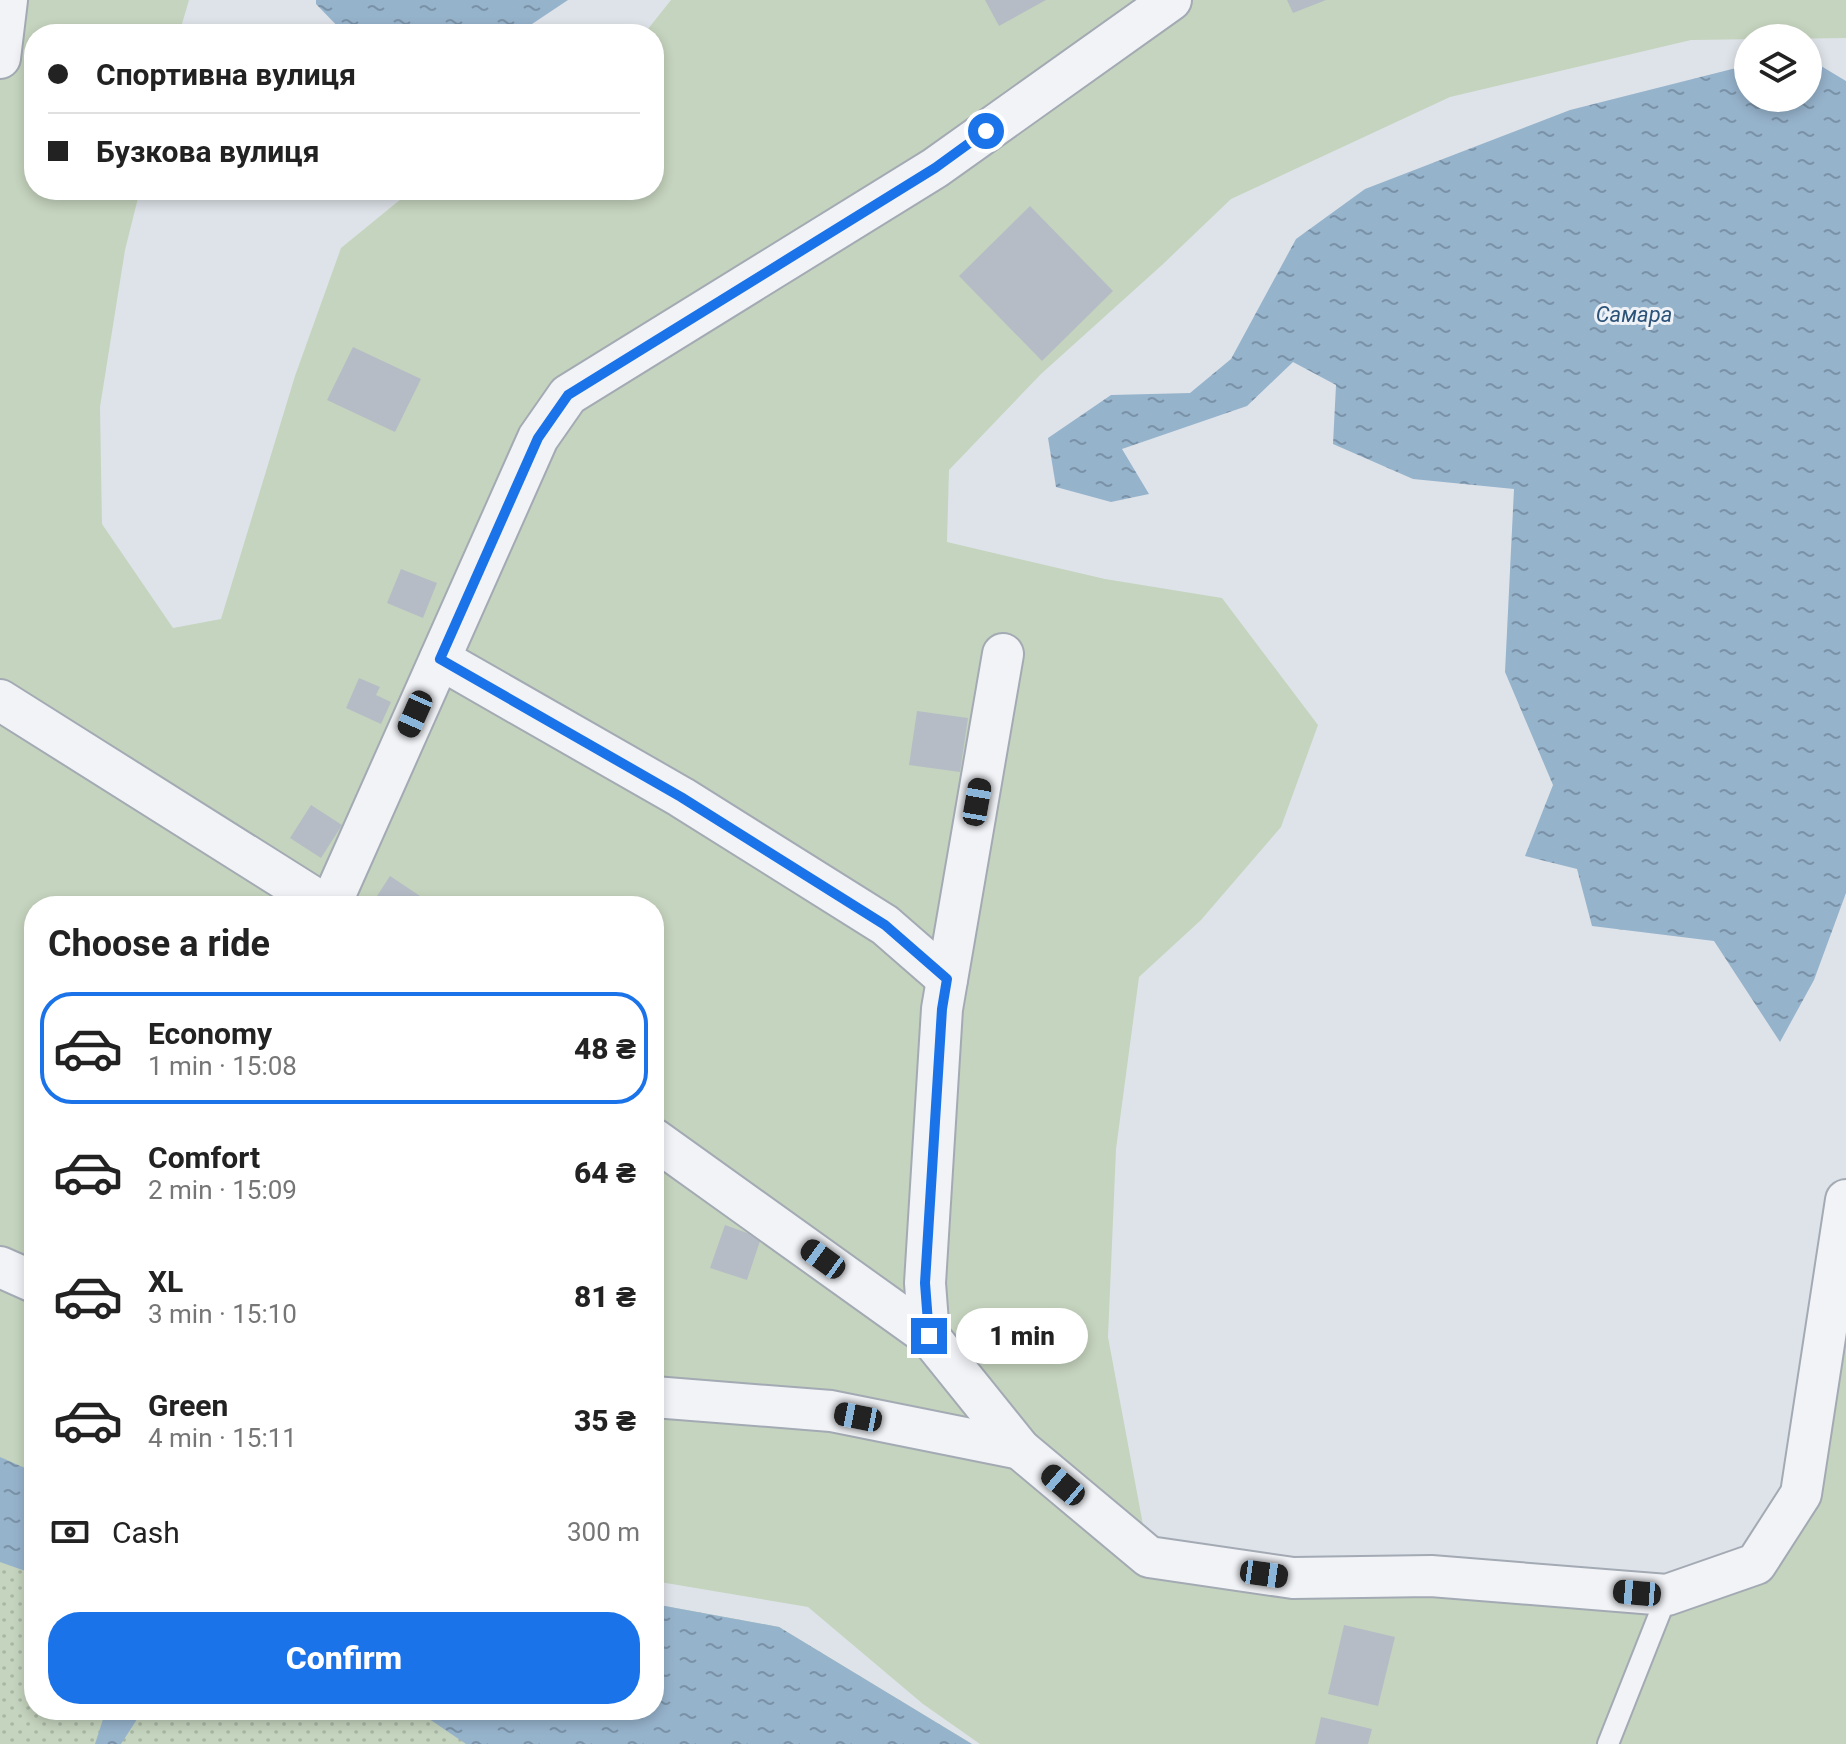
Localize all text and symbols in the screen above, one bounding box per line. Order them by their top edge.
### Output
map controls [1734,24,1822,112]
button: layers [1734,24,1822,112]
text: Спортивна вулиця [96,57,356,92]
route start [968,113,1004,149]
text: Бузкова вулиця [96,134,320,169]
water label: Самара [1596,302,1672,327]
car [394,687,436,741]
car [961,776,993,828]
text: Choose a ride [48,923,270,965]
icon: car [52,1012,124,1084]
text: Economy [148,1016,272,1051]
text: 48 ₴ [574,1031,636,1066]
text: 1 min · 15:08 [148,1051,297,1081]
icon: car [52,1136,124,1208]
text: Comfort [148,1140,260,1175]
text: 64 ₴ [574,1155,636,1190]
text: 2 min · 15:09 [148,1175,297,1205]
car [797,1235,849,1283]
icon: car [52,1260,124,1332]
text: XL [148,1264,183,1299]
text: 81 ₴ [574,1279,636,1314]
text: 3 min · 15:10 [148,1299,297,1329]
callout: 1 min [957,1308,1089,1364]
route end [911,1318,947,1354]
text: 1 min [989,1321,1055,1351]
icon: car [52,1384,124,1456]
text: Green [148,1388,228,1423]
car [832,1401,884,1433]
text: 35 ₴ [574,1403,636,1438]
text: 4 min · 15:11 [148,1423,297,1453]
car [1037,1460,1089,1510]
icon: cash [48,1510,92,1554]
text: Cash [112,1515,180,1550]
text: 300 m [567,1517,640,1547]
car [1239,1559,1289,1589]
car [1612,1579,1662,1607]
button: Confirm [48,1612,640,1704]

